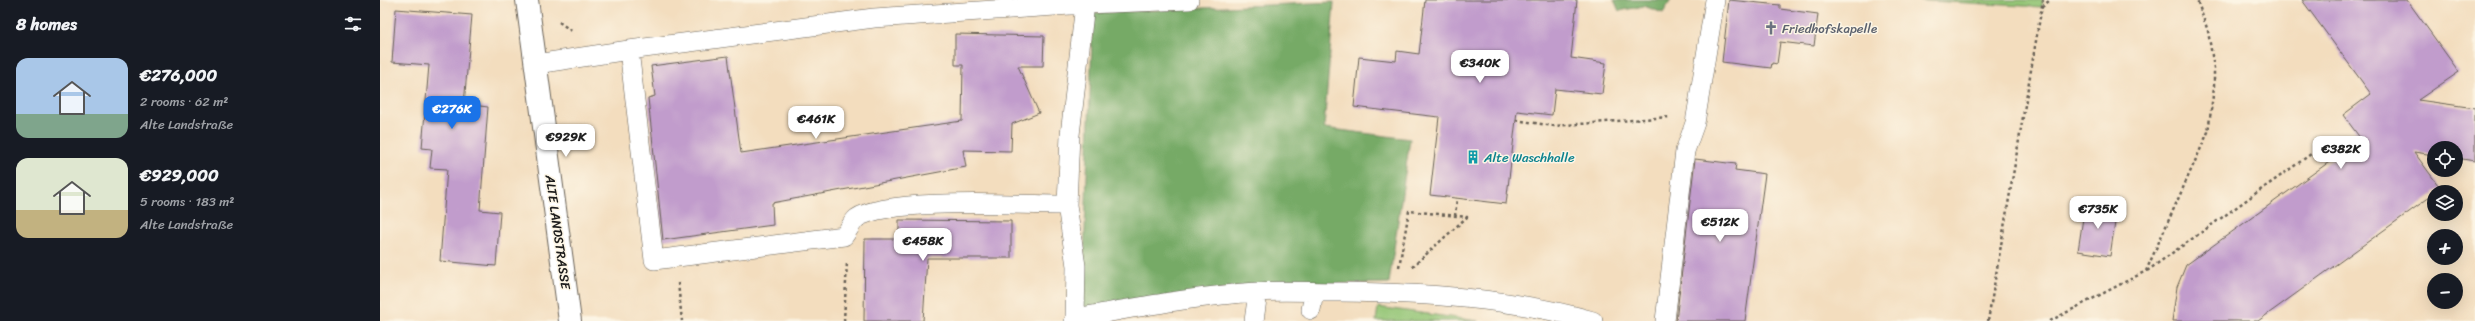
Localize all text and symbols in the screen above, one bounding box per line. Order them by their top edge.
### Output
text: 8 homes [16,9,77,39]
icon: filters [342,13,364,35]
place label: Friedhofskapelle [1782,17,1877,40]
church icon: Friedhofskapelle [1763,20,1779,36]
pin: €340K [1452,50,1508,84]
text: €340K [1460,51,1500,74]
text: €276,000 [140,60,217,90]
icon: home [48,74,96,122]
text: 2 rooms · 62 m² [140,90,228,113]
pin: €276K [424,96,480,130]
text: €276K [433,97,471,120]
pin: €461K [788,106,844,140]
text: €461K [797,107,835,130]
text: Alte Landstraße [140,113,233,136]
pin: €929K [538,124,594,158]
text: €929K [546,125,586,148]
pin: €382K [2313,136,2369,170]
text: €382K [2321,137,2361,160]
map controls [2427,141,2463,309]
button: locate [2427,141,2463,177]
place label: Alte Waschhalle [1483,146,1575,169]
building icon: Alte Waschhalle [1465,149,1481,165]
text: €929,000 [140,160,219,190]
street label: ALTE LANDSTRASSE [538,172,578,292]
icon: home [48,174,96,222]
button: layers [2427,185,2463,221]
text: 5 rooms · 183 m² [140,190,234,213]
pin: €735K [2070,196,2126,230]
text: €735K [2078,197,2118,220]
pin: €512K [1692,209,1748,243]
text: €512K [1701,210,1739,233]
text: Alte Landstraße [140,213,233,236]
pin: €458K [895,228,951,262]
text: €458K [903,229,943,252]
button: + [2427,229,2463,265]
button: − [2427,273,2463,309]

